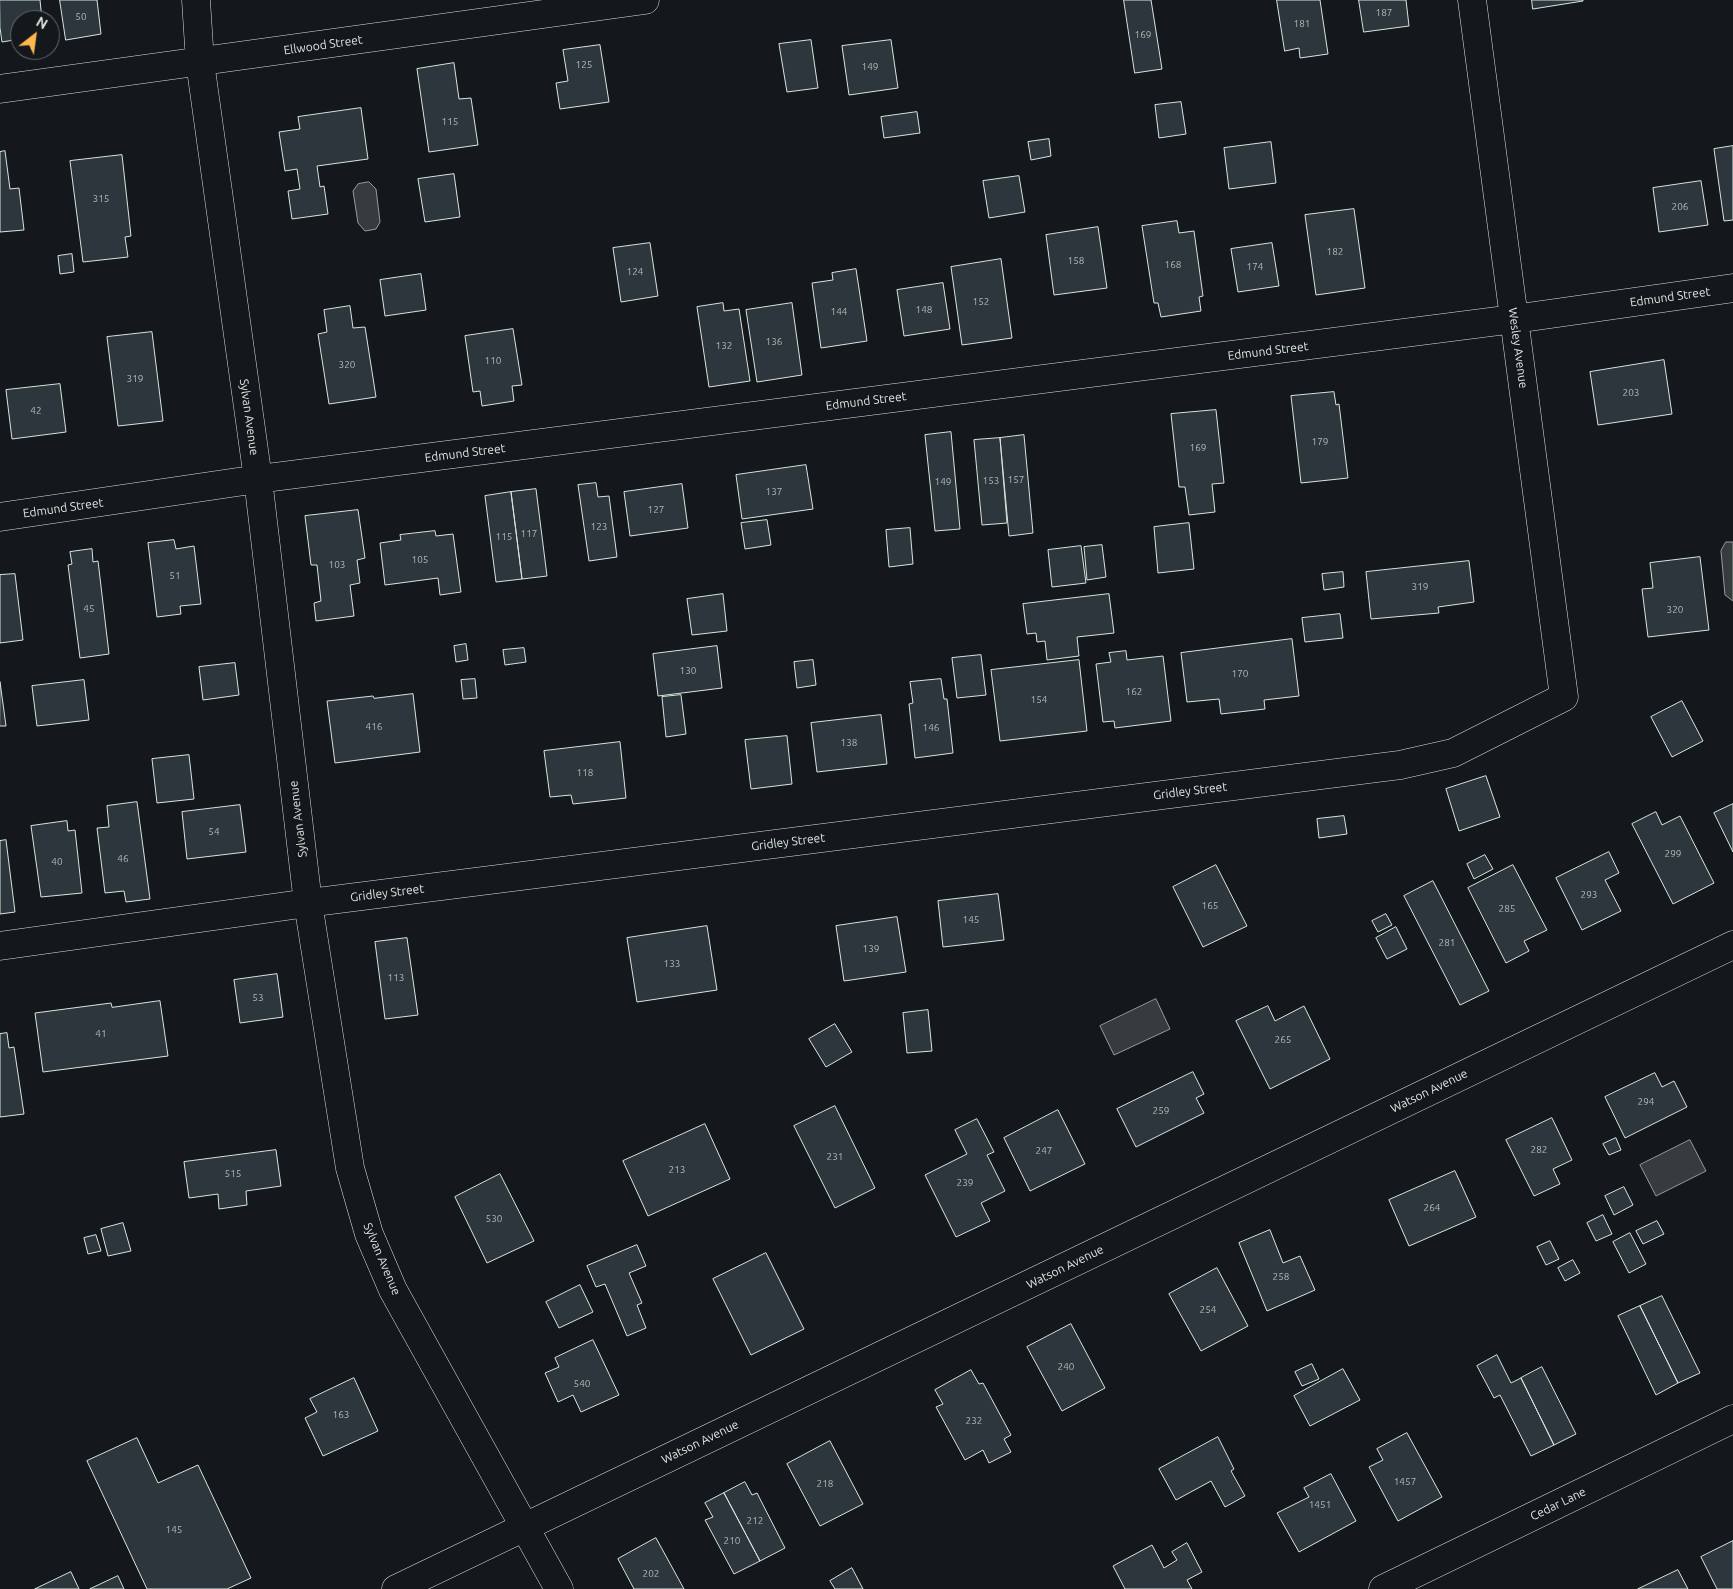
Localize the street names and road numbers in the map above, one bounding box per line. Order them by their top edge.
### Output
street label: Ellwood Street [283,32,363,58]
street label: Edmund Street [1629,284,1711,310]
street label: Wesley Avenue [1505,307,1531,389]
street label: Edmund Street [1227,339,1309,363]
street label: Sylvan Avenue [237,378,261,456]
street label: Edmund Street [825,389,907,413]
street label: Edmund Street [424,441,506,465]
street label: Edmund Street [22,495,104,521]
street label: Gridley Street [1152,779,1228,803]
street label: Sylvan Avenue [286,780,310,858]
street label: Gridley Street [750,830,826,854]
street label: Gridley Street [349,881,425,905]
street label: Watson Avenue [1388,1066,1470,1116]
street label: Sylvan Avenue [360,1221,404,1297]
street label: Watson Avenue [1024,1242,1106,1292]
street label: Watson Avenue [659,1417,741,1467]
street label: Cedar Lane [1528,1484,1588,1524]

